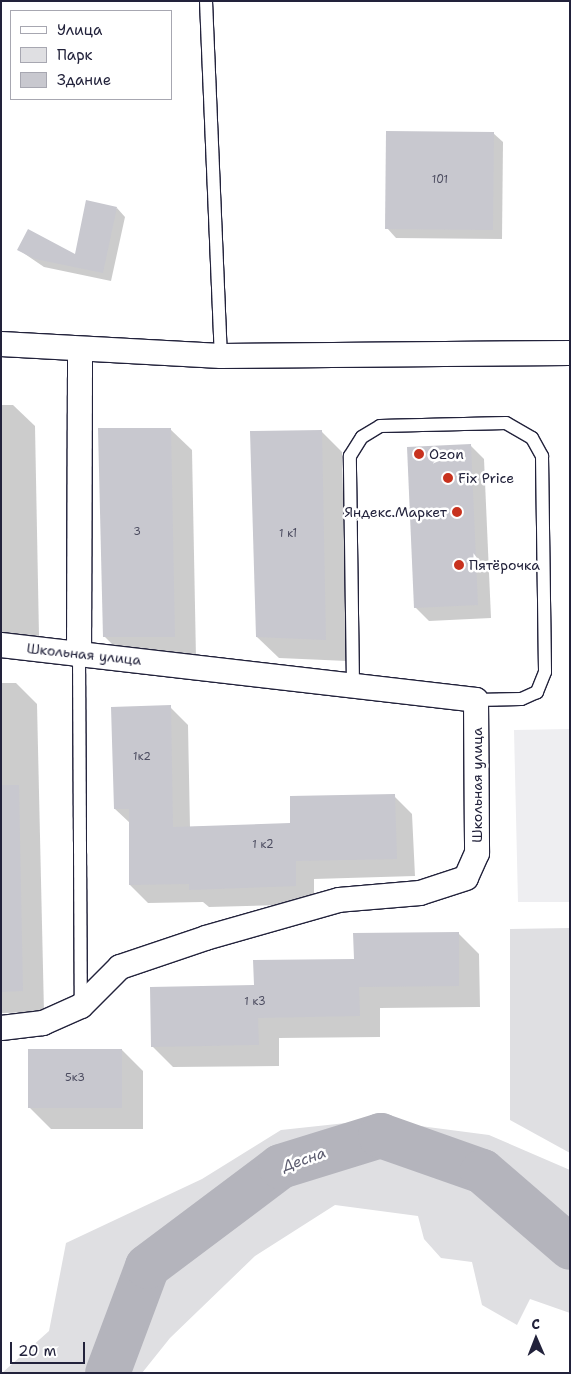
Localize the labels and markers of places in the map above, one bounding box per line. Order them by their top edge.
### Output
place label: Ozon [429,446,464,462]
marker: Ozon [413,448,425,460]
place label: Fix Price [458,470,514,486]
marker: Fix Price [442,472,454,484]
place label: Яндекс.Маркет [344,504,447,520]
marker: Яндекс.Маркет [451,506,463,518]
place label: Пятёрочка [469,557,540,573]
marker: Пятёрочка [453,559,465,571]

